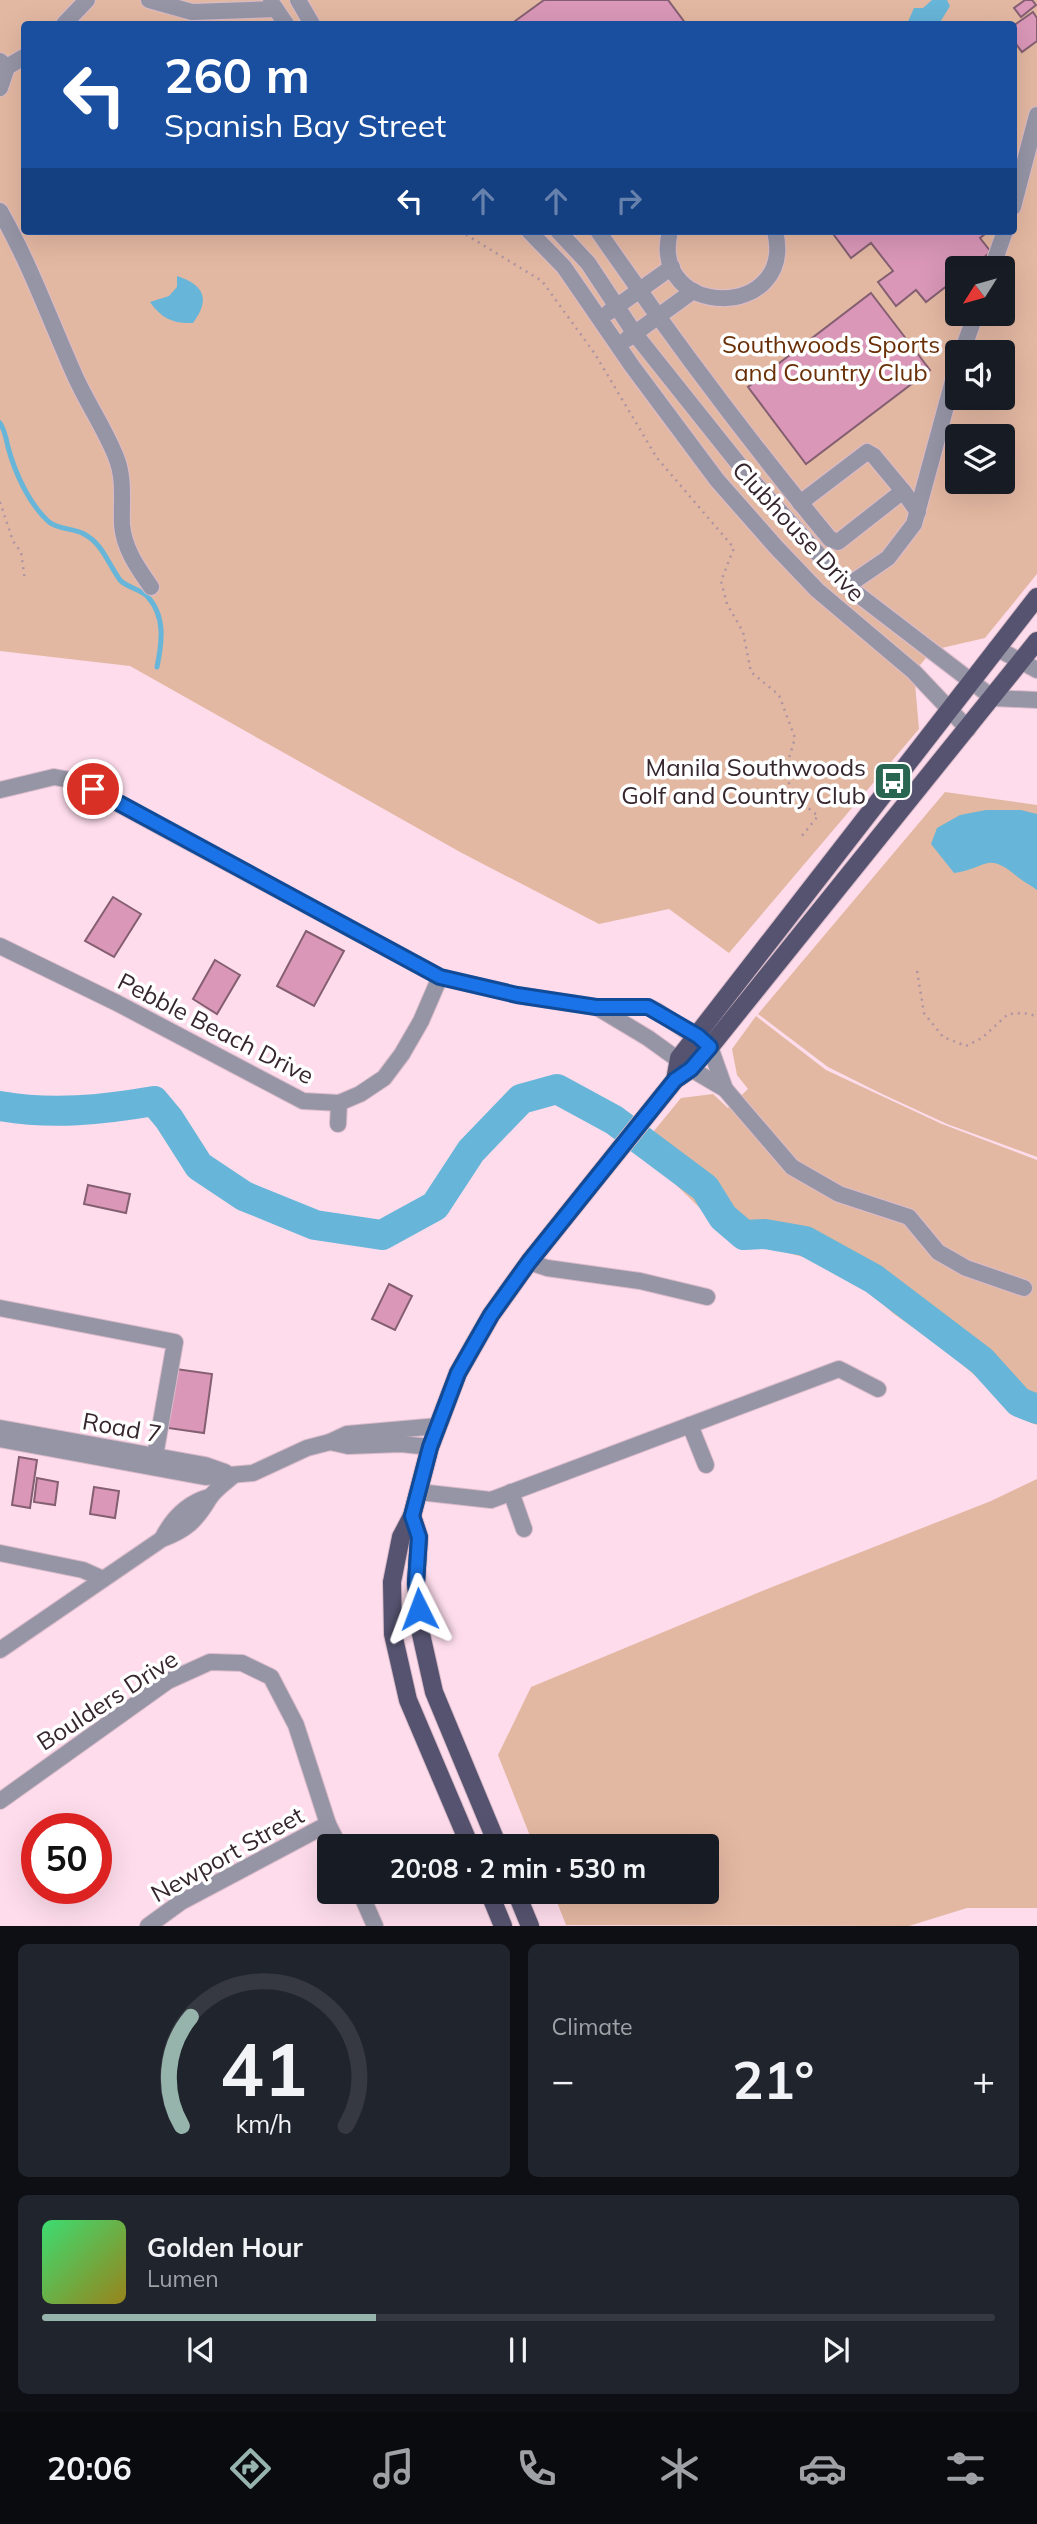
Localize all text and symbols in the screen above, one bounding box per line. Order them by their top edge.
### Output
text: 260 m [164,44,310,105]
icon: left [49,49,140,140]
text: Spanish Bay Street [164,105,446,145]
icon: left [391,182,429,220]
icon: ahead [464,182,502,220]
icon: ahead [537,182,575,220]
icon: right [610,182,648,220]
north arrow [945,256,1015,326]
map controls [945,256,1015,494]
park label: Southwoods Sports and Country Club [722,329,940,387]
button: sound [945,340,1015,410]
button: layers [945,424,1015,494]
street label: Clubhouse Drive [726,455,872,607]
place label: Manila Southwoods Golf and Country Club [621,752,866,810]
pin [63,759,123,819]
bus stop icon: Manila Southwoods Golf and Country Club [872,760,914,802]
icon: arrive [74,770,112,808]
street label: Pebble Beach Drive [113,966,319,1090]
street label: Road 7 [80,1405,164,1449]
position arrow [382,1572,456,1646]
street label: Boulders Drive [31,1643,183,1757]
street label: Newport Street [145,1800,309,1908]
speed limit sign: 50 [21,1813,112,1904]
text: 20:08 · 2 min · 530 m [390,1852,646,1885]
text: Climate [552,2012,633,2041]
text: 41 [220,2024,307,2115]
text: 21° [732,2047,814,2112]
text: − [552,2056,574,2104]
text: + [972,2056,995,2104]
text: km/h [235,2108,292,2139]
text: Golden Hour [147,2231,303,2264]
text: Lumen [147,2264,219,2293]
icon: previous [182,2331,220,2369]
icon: pause [499,2331,537,2369]
icon: next [817,2331,855,2369]
icon: directions [226,2444,275,2493]
icon: music [369,2444,418,2493]
icon: phone [512,2444,561,2493]
icon: climate [655,2444,704,2493]
icon: car [798,2444,847,2493]
icon: filters [941,2444,990,2493]
text: 20:06 [47,2448,132,2488]

